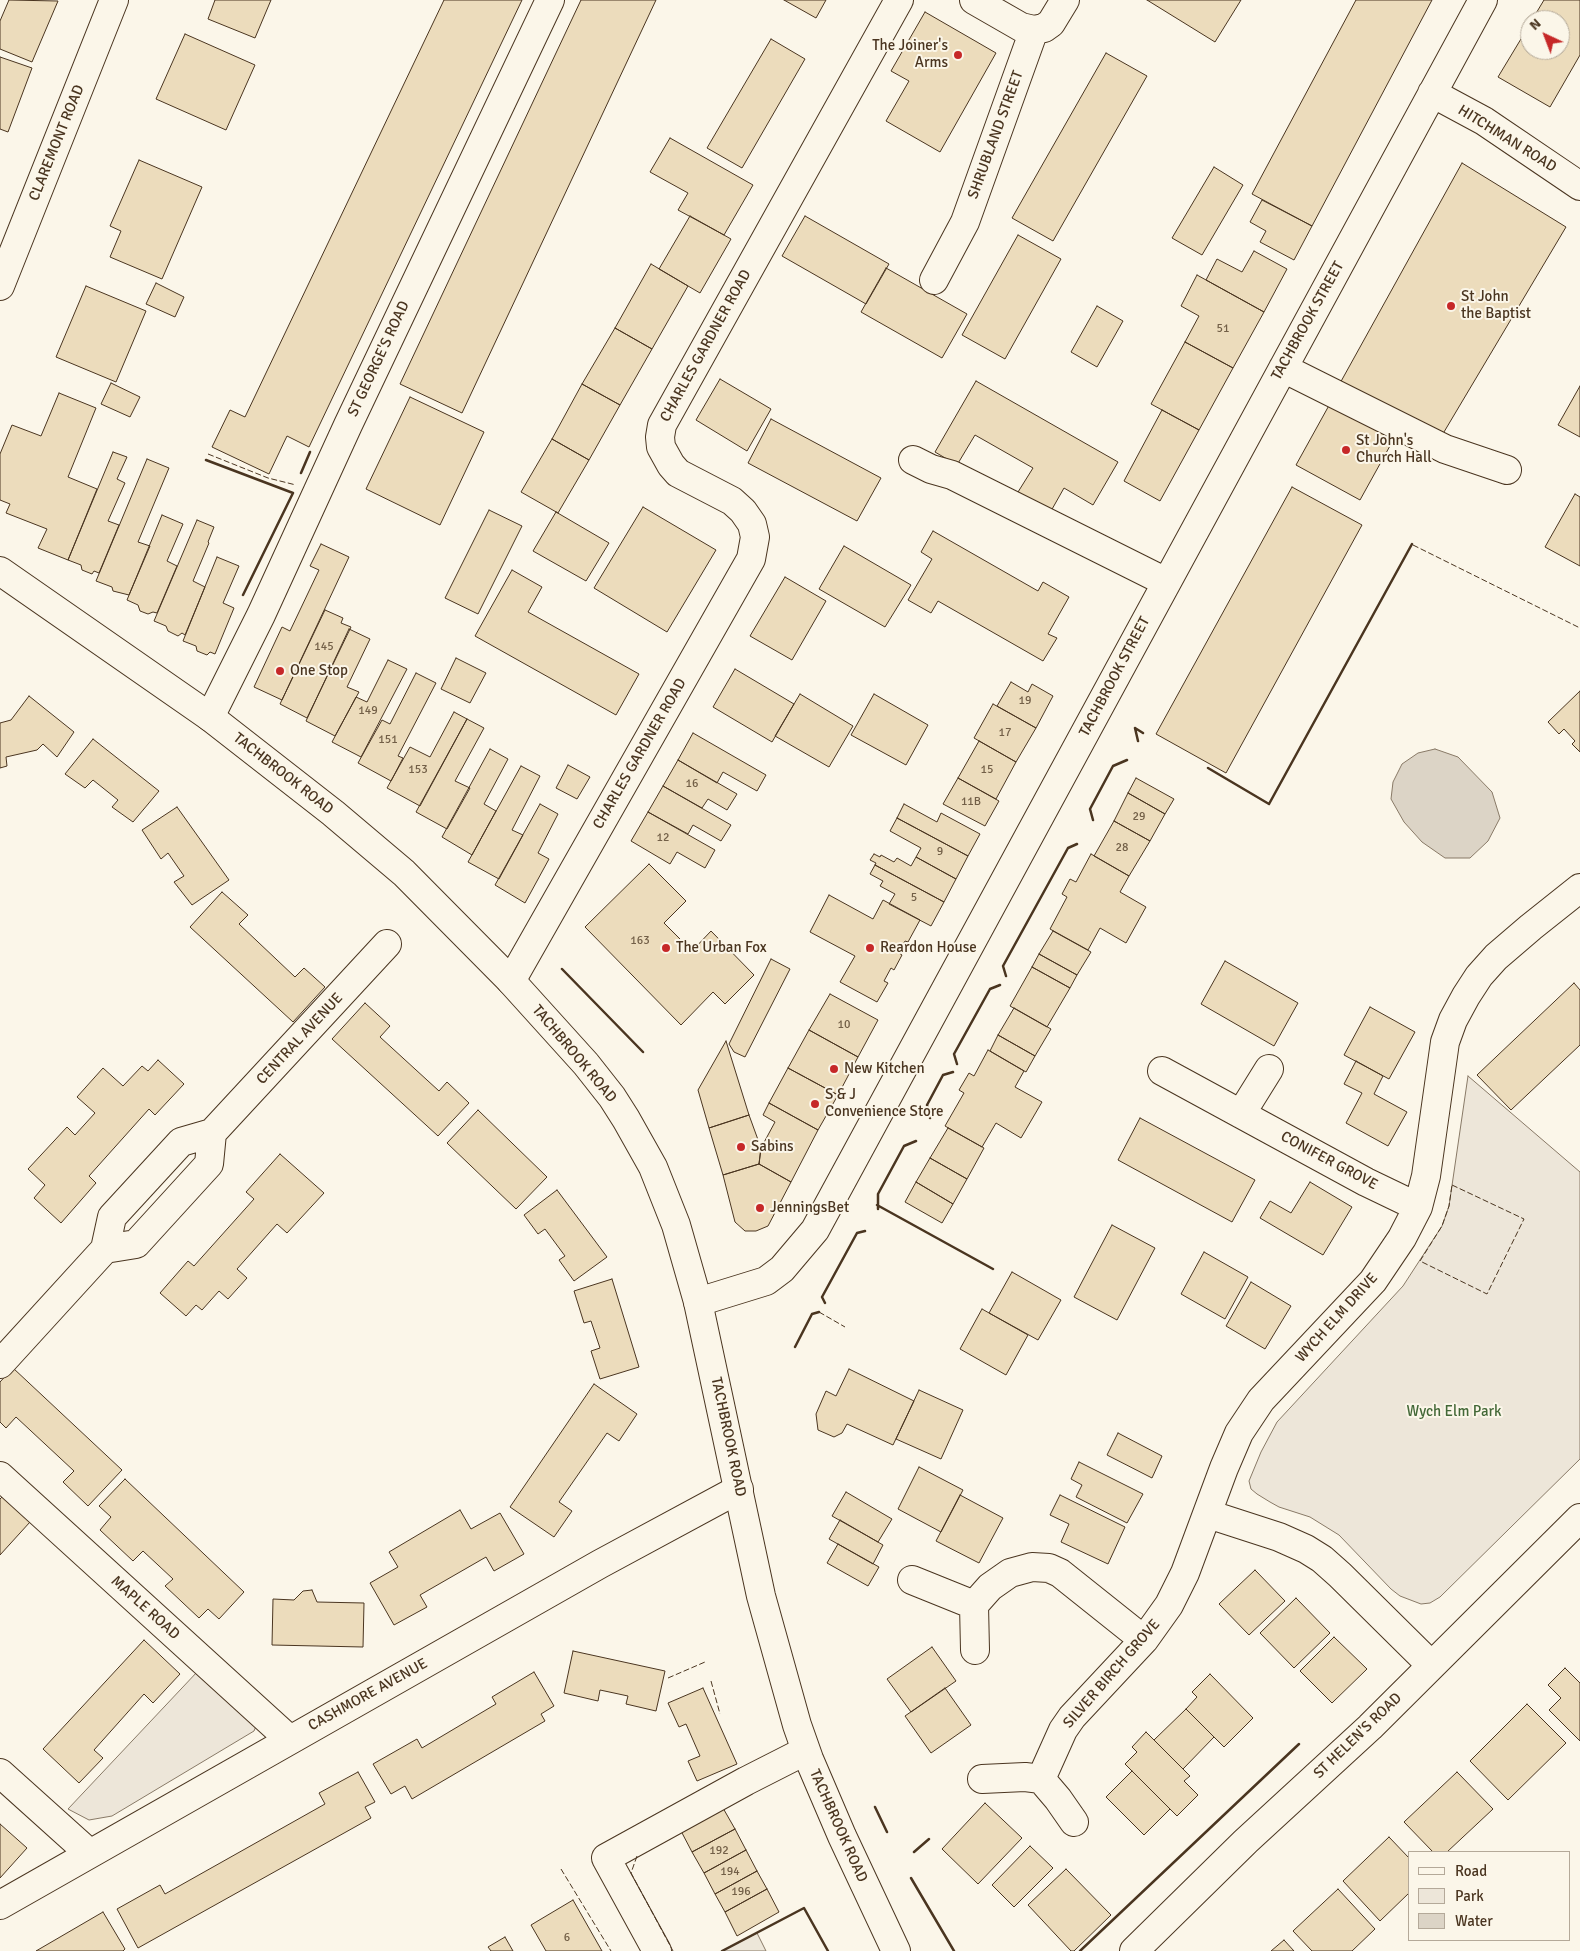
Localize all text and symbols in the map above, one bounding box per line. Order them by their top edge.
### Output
north arrow [1520,10,1570,60]
text: N [1526,15,1544,34]
place label: The Joiner's Arms [872,37,948,72]
marker: The Joiner's Arms [952,49,964,61]
street label: SHRUBLAND STREET [964,68,1028,202]
street label: CLAREMONT ROAD [26,82,88,204]
street label: HITCHMAN ROAD [1454,101,1560,177]
street label: TACHBROOK STREET [1268,258,1348,384]
street label: CHARLES GARDNER ROAD [657,267,755,425]
place label: St John the Baptist [1461,288,1531,323]
street label: ST GEORGE'S ROAD [344,298,414,420]
marker: St John the Baptist [1445,300,1457,312]
house number: 51 [1217,322,1229,336]
place label: St John's Church Hall [1356,432,1432,467]
marker: St John's Church Hall [1340,444,1352,456]
street label: TACHBROOK STREET [1076,614,1154,740]
house number: 145 [314,640,334,654]
place label: One Stop [290,662,348,680]
marker: One Stop [274,665,286,677]
street label: CHARLES GARDNER ROAD [589,675,691,833]
house number: 19 [1019,694,1031,708]
house number: 149 [358,704,378,718]
house number: 17 [999,726,1011,740]
street label: TACHBROOK ROAD [229,729,337,819]
house number: 151 [378,733,398,747]
house number: 153 [408,763,428,777]
house number: 15 [981,763,993,777]
house number: 16 [686,777,698,791]
house number: 11B [961,795,981,809]
house number: 29 [1133,810,1145,824]
house number: 12 [657,831,669,845]
house number: 28 [1116,841,1128,855]
house number: 9 [937,845,943,859]
house number: 5 [911,891,917,905]
house number: 163 [630,934,650,948]
place label: The Urban Fox [676,939,767,957]
place label: Reardon House [880,939,977,957]
marker: The Urban Fox [660,942,672,954]
marker: Reardon House [864,942,876,954]
street label: CENTRAL AVENUE [253,990,347,1088]
street label: TACHBROOK ROAD [528,1002,620,1106]
house number: 10 [838,1018,850,1032]
place label: New Kitchen [844,1060,925,1078]
marker: New Kitchen [828,1063,840,1075]
place label: S & J Convenience Store [825,1086,944,1121]
marker: S & J Convenience Store [809,1098,821,1110]
street label: CONIFER GROVE [1277,1128,1381,1194]
place label: Sabins [751,1138,794,1156]
marker: Sabins [735,1141,747,1153]
place label: JenningsBet [770,1199,849,1217]
marker: JenningsBet [754,1202,766,1214]
street label: WYCH ELM DRIVE [1292,1269,1382,1367]
street label: TACHBROOK ROAD [707,1376,749,1498]
park label: Wych Elm Park [1406,1403,1502,1421]
street label: MAPLE ROAD [107,1572,183,1644]
street label: SILVER BIRCH GROVE [1060,1616,1164,1732]
street label: CASHMORE AVENUE [305,1655,431,1735]
street label: ST HELEN'S ROAD [1310,1689,1406,1783]
street label: TACHBROOK ROAD [805,1767,871,1885]
house number: 192 [709,1844,729,1858]
legend [1408,1851,1570,1941]
text: Road [1455,1862,1487,1880]
house number: 194 [720,1865,740,1879]
house number: 196 [731,1885,751,1899]
text: Park [1455,1887,1484,1905]
text: Water [1455,1912,1493,1930]
house number: 6 [564,1931,570,1945]

